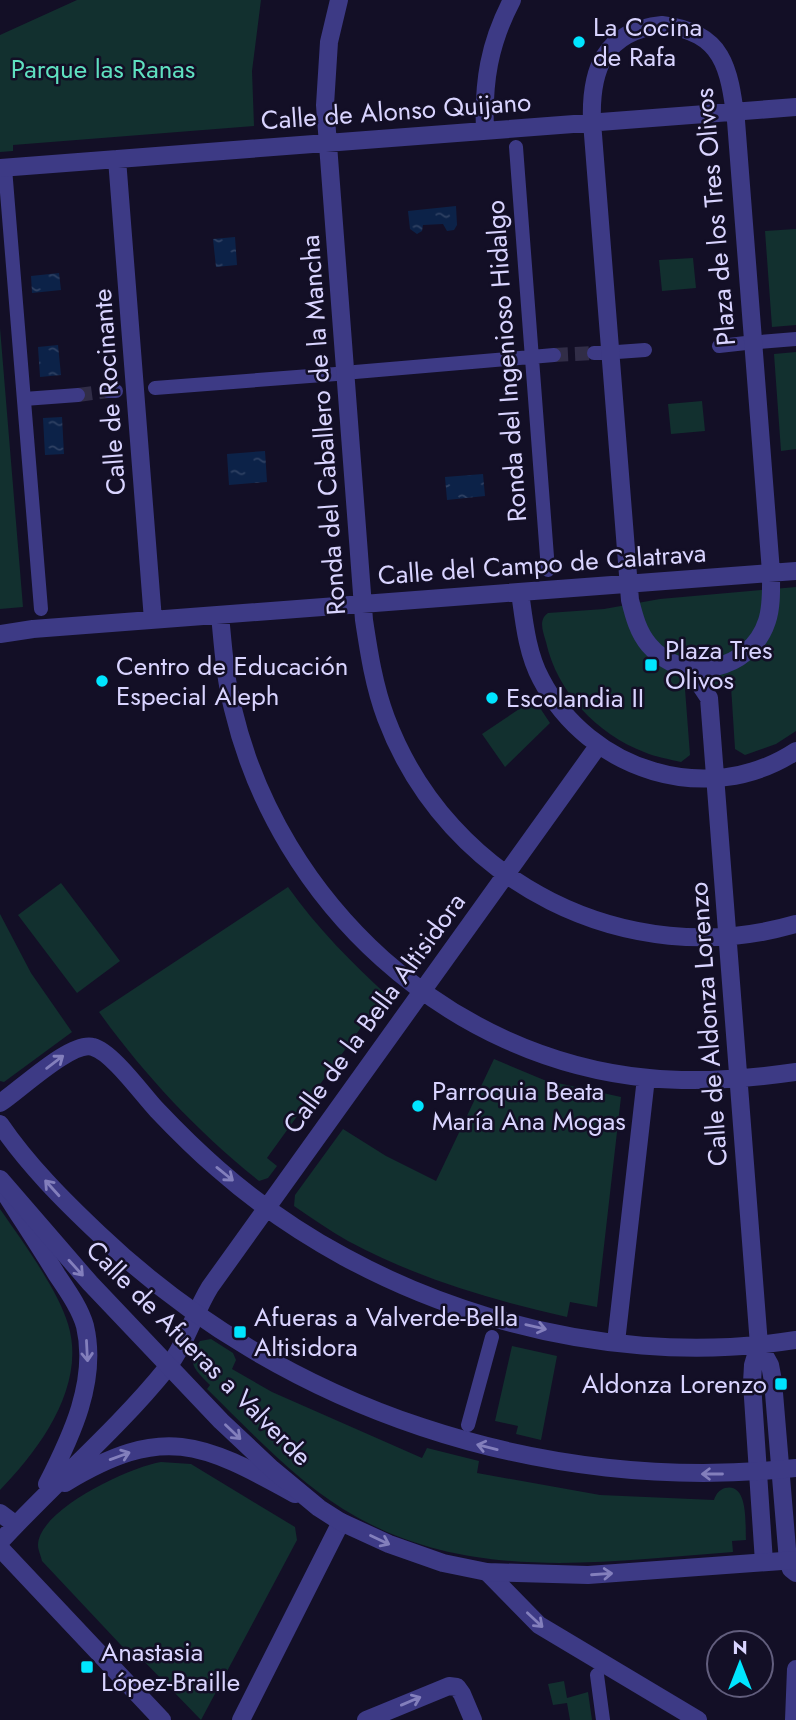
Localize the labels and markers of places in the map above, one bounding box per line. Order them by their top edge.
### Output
place label: La Cocina de Rafa [593,8,702,76]
marker: La Cocina de Rafa [571,34,587,50]
place label: Plaza Tres Olivos [665,631,772,699]
place label: Centro de Educación Especial Aleph [116,647,348,715]
marker: Plaza Tres Olivos [643,657,659,673]
marker: Centro de Educación Especial Aleph [94,673,110,689]
place label: Escolandia II [506,679,644,717]
marker: Escolandia II [484,690,500,706]
place label: Parroquia Beata María Ana Mogas [432,1072,626,1140]
marker: Parroquia Beata María Ana Mogas [410,1098,426,1114]
place label: Afueras a Valverde-Bella Altisidora [254,1298,518,1366]
marker: Afueras a Valverde-Bella Altisidora [232,1324,248,1340]
place label: Aldonza Lorenzo [582,1365,767,1403]
marker: Aldonza Lorenzo [773,1376,789,1392]
place label: Anastasia López-Braille [101,1633,240,1701]
marker: Anastasia López-Braille [79,1659,95,1675]

